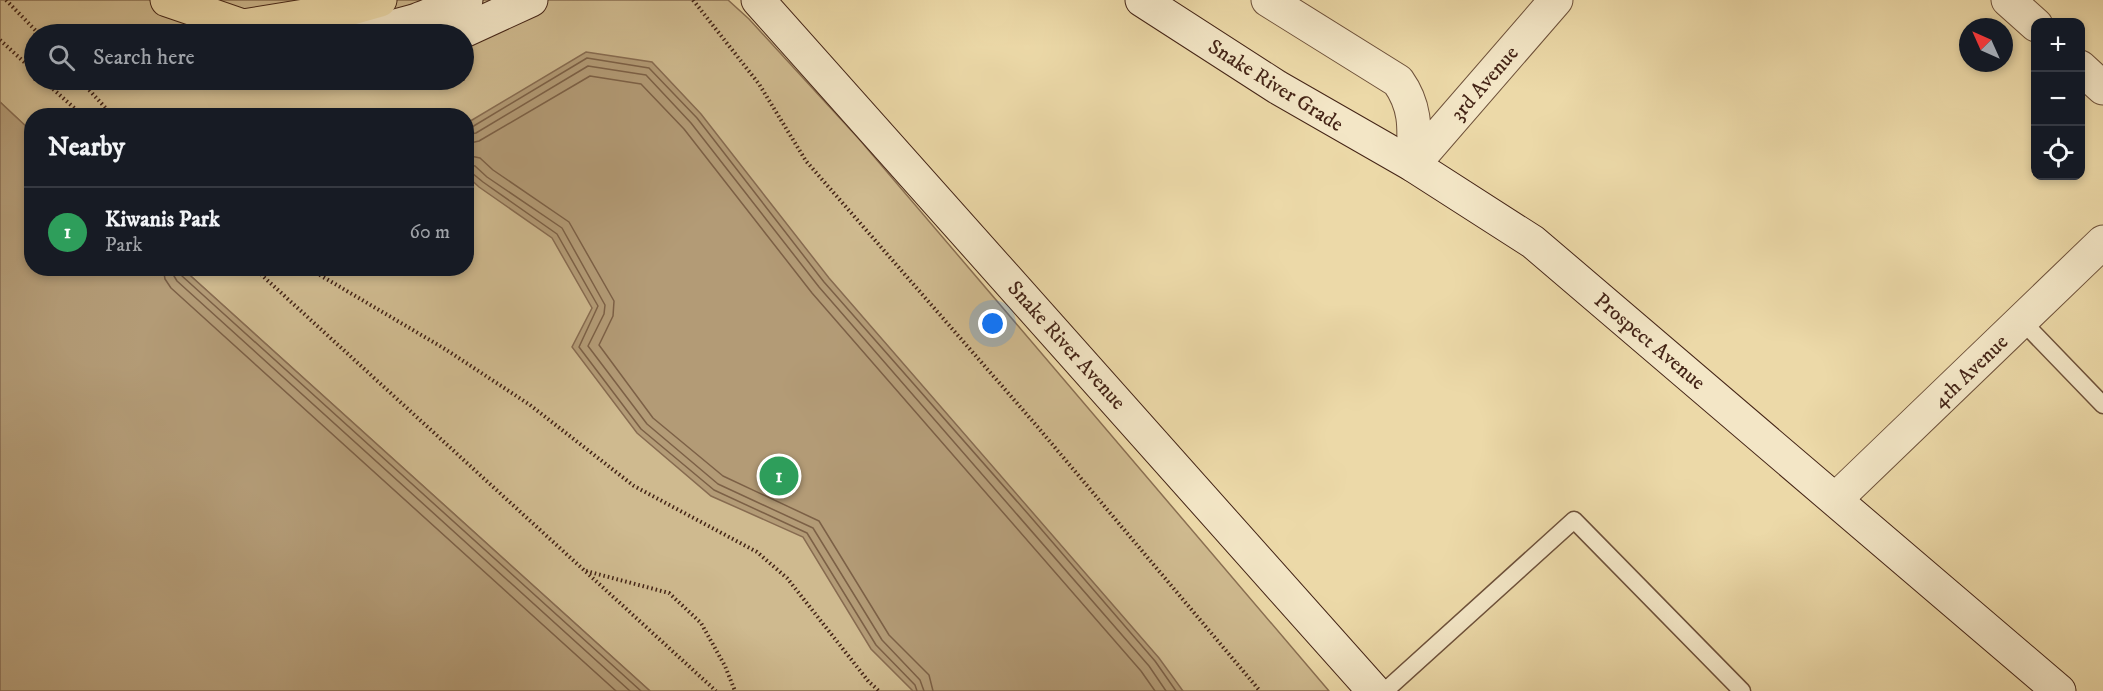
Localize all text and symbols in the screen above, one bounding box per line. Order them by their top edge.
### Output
north arrow [1959,18,2013,72]
map controls [2031,18,2085,180]
button: + [2031,18,2085,72]
search box [24,24,474,90]
street label: Snake River Grade [1203,34,1348,138]
icon: search [45,41,78,74]
street label: 3rd Avenue [1445,41,1525,127]
text: Search here [93,44,195,71]
button: − [2031,72,2085,126]
button: locate [2031,126,2085,180]
text: Nearby [48,131,125,164]
text: Kiwanis Park [105,206,220,233]
text: 1 [64,220,71,245]
text: 60 m [410,220,450,245]
text: Park [105,233,142,258]
street label: Snake River Avenue [1002,276,1131,416]
street label: Prospect Avenue [1588,288,1711,396]
your location [978,309,1007,338]
street label: 4th Avenue [1928,329,2014,414]
pin: 1 [760,454,798,498]

